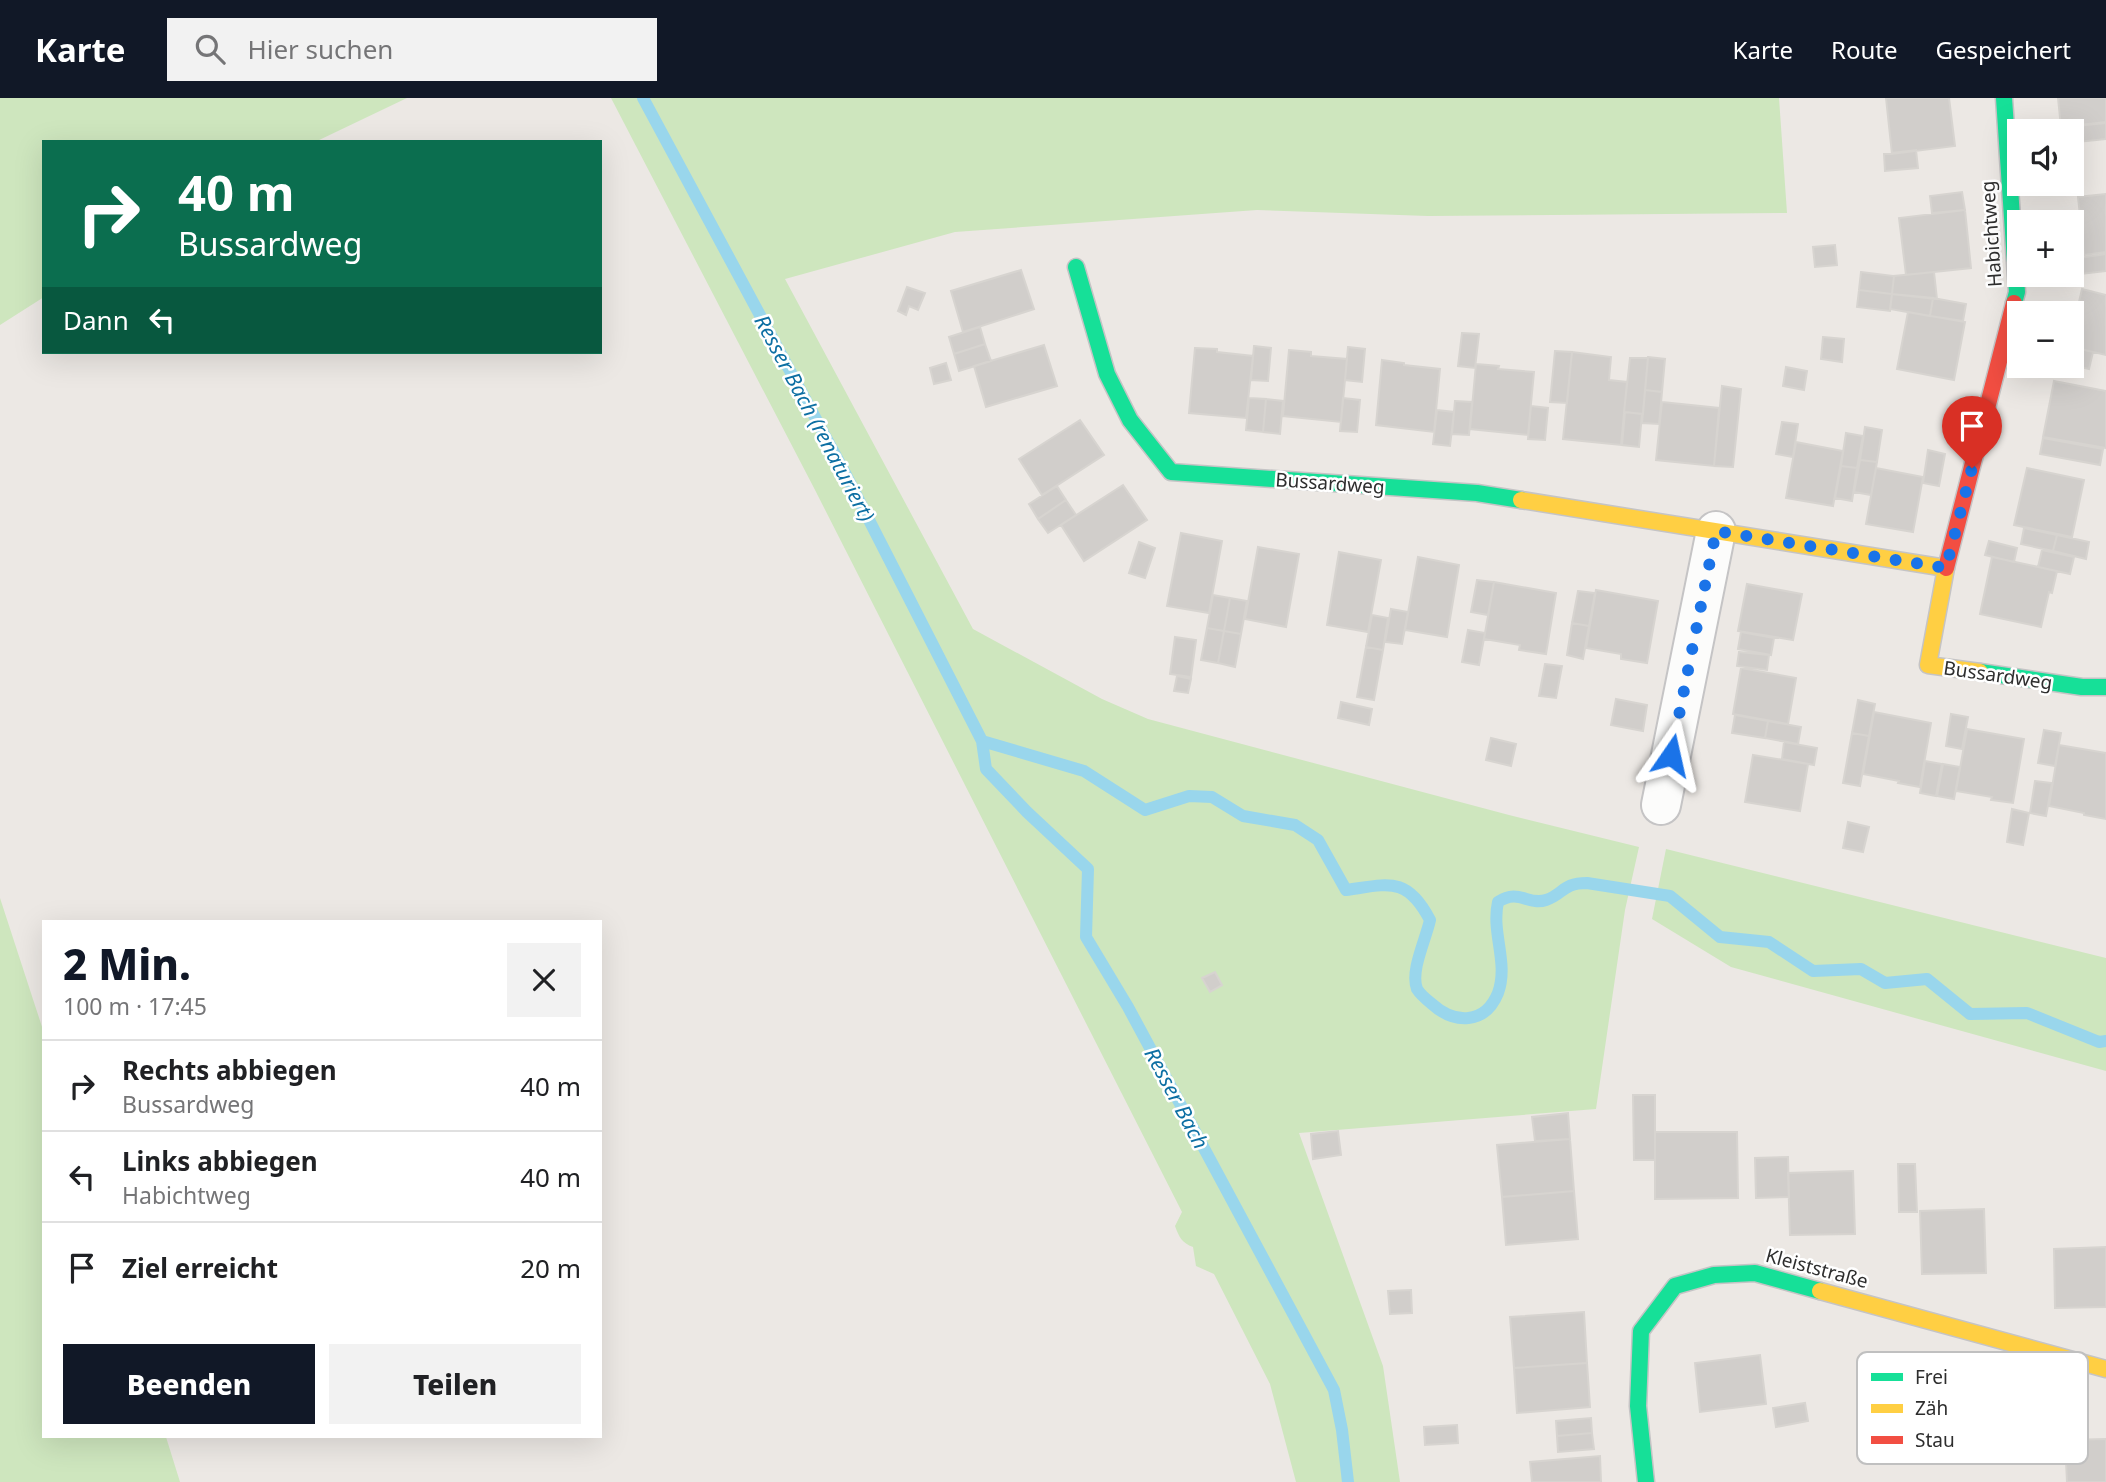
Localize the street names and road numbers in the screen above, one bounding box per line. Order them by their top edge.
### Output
street label: Habichtweg [1974,180,2008,288]
street label: Bussardweg [1274,466,1386,500]
street label: Bussardweg [1942,655,2054,695]
street label: Kleiststraße [1763,1242,1871,1294]

